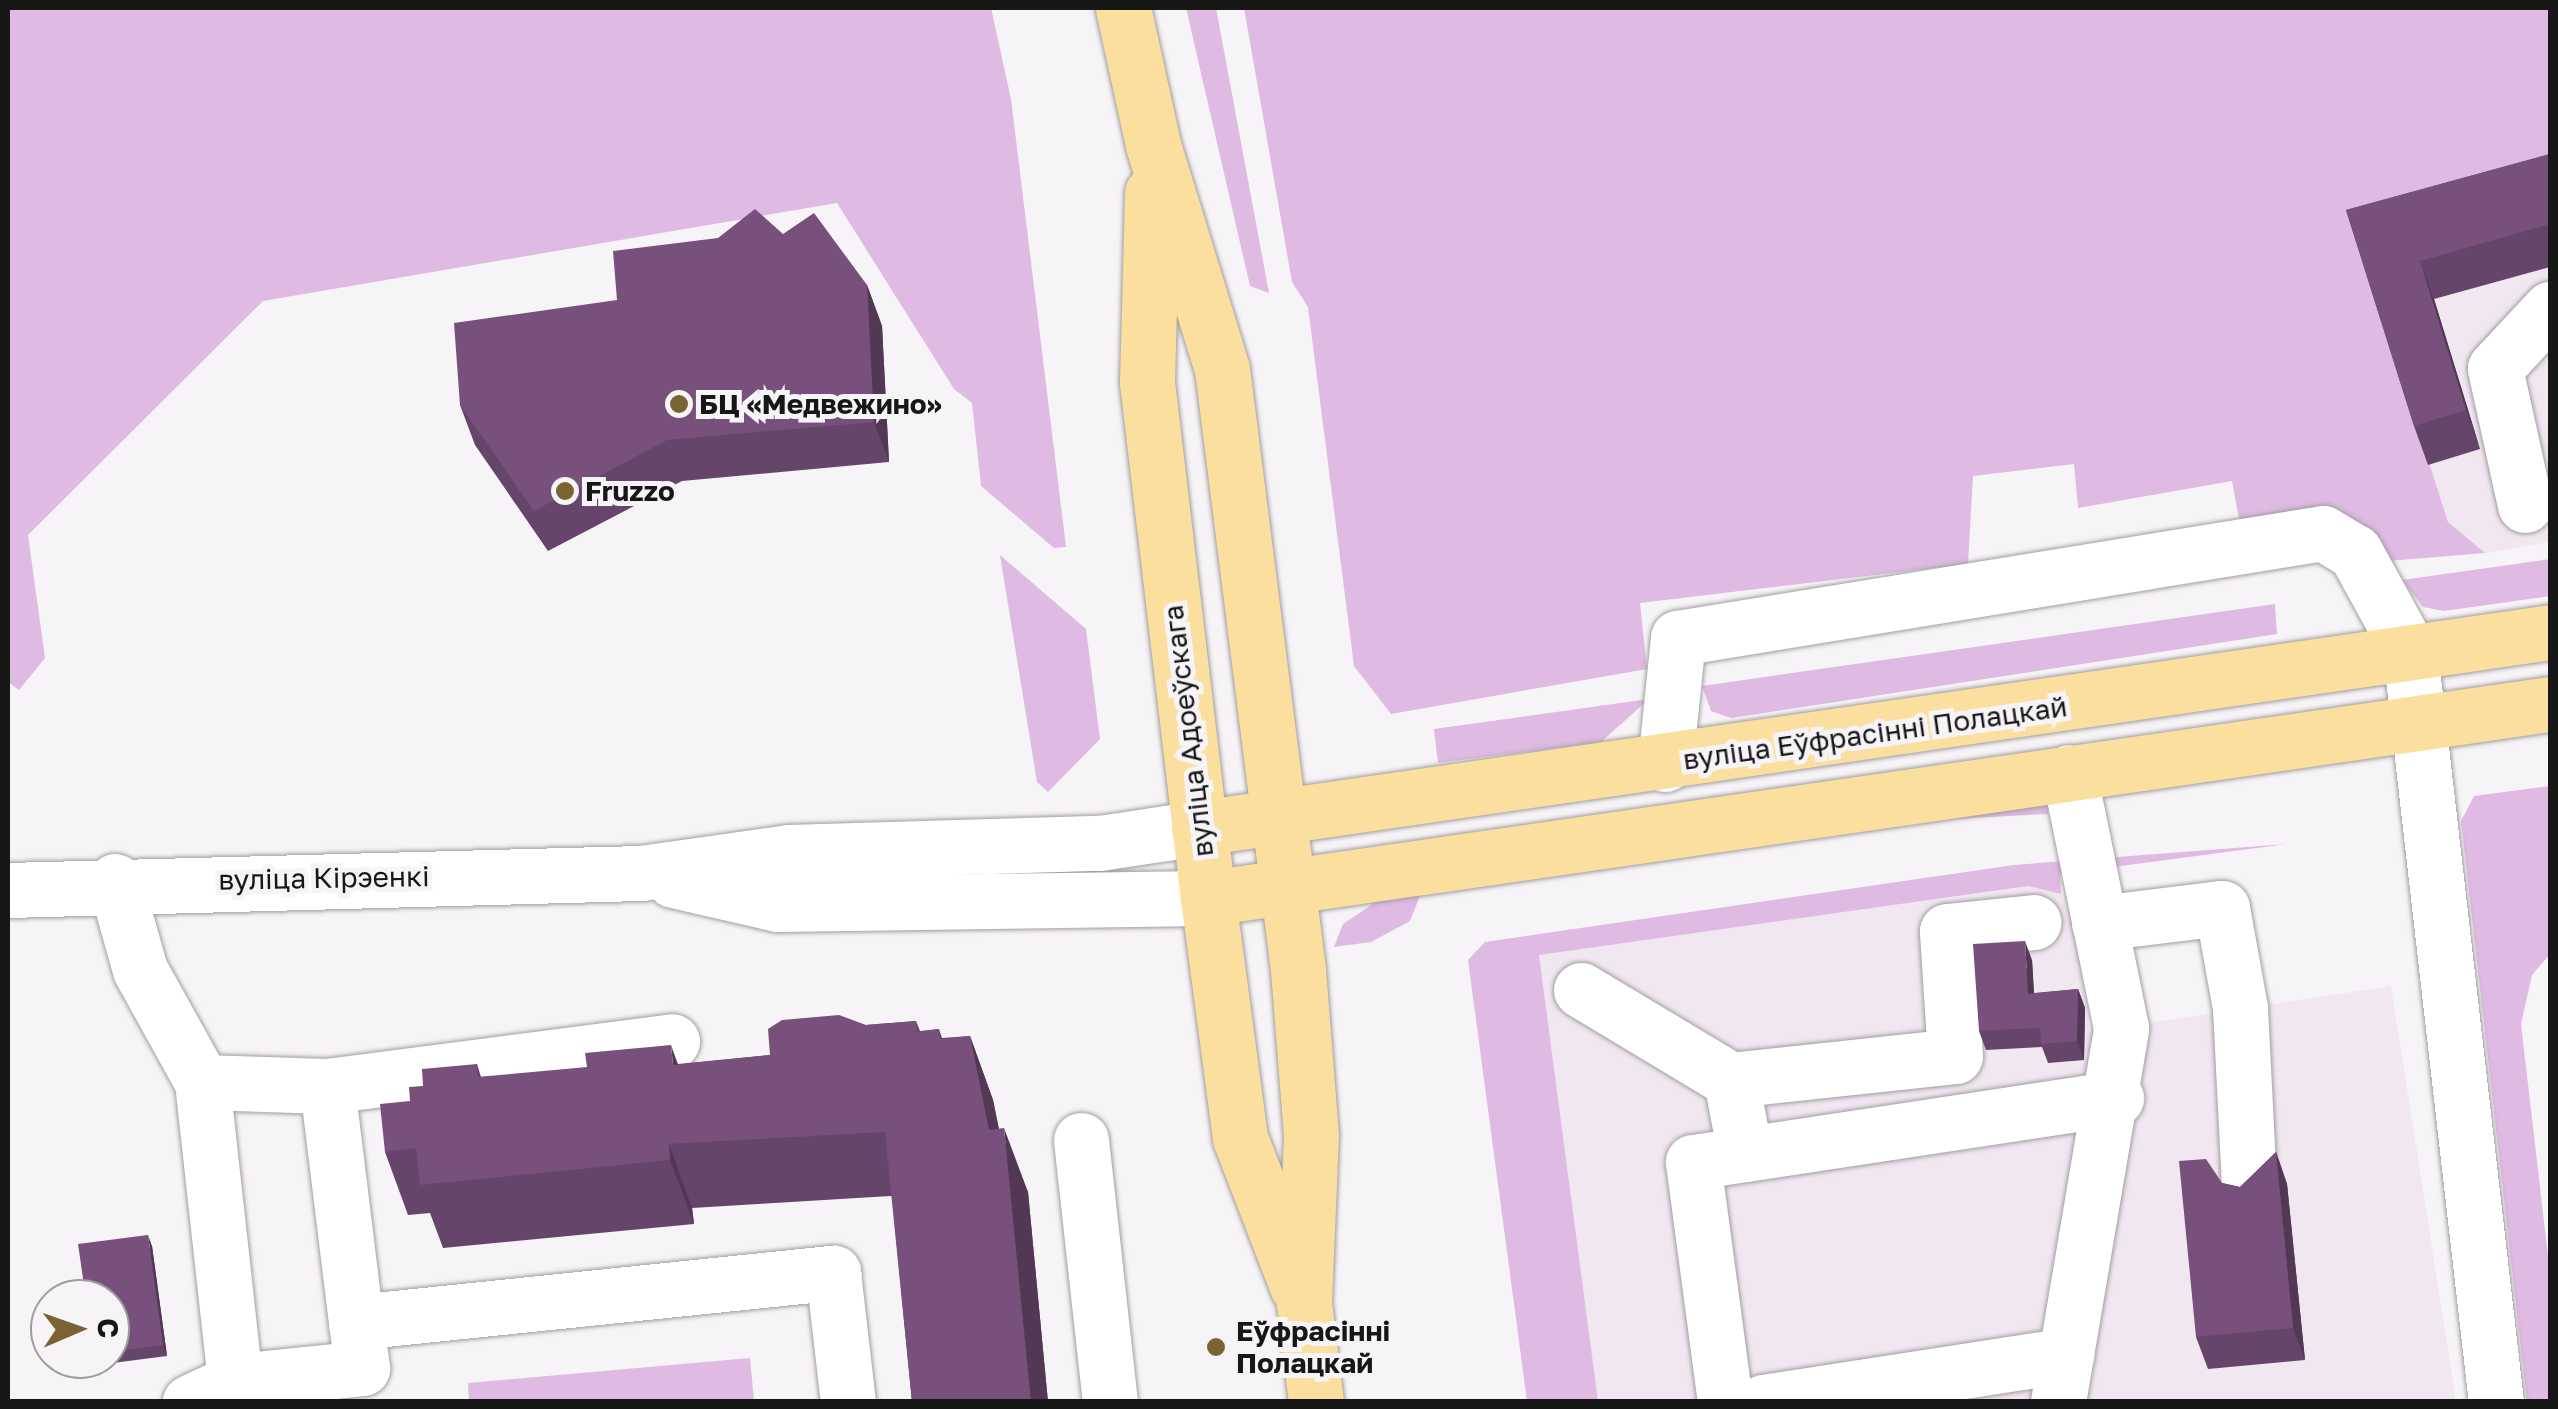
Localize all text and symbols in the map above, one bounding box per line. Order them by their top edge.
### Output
place label: БЦ «Медвежино» [699,387,942,421]
marker: БЦ «Медвежино» [668,393,690,415]
place label: Fruzzo [585,474,675,508]
marker: Fruzzo [554,480,576,502]
street label: вуліца Адоеўскага [1156,603,1220,859]
street label: вуліца Еўфрасінні Полацкай [1681,689,2069,777]
street label: вуліца Кірэенкі [218,859,430,897]
north arrow [30,1279,130,1379]
place label: Еўфрасінні Полацкай [1236,1314,1390,1380]
text: С [92,1317,125,1339]
marker: Еўфрасінні Полацкай [1205,1336,1227,1358]

